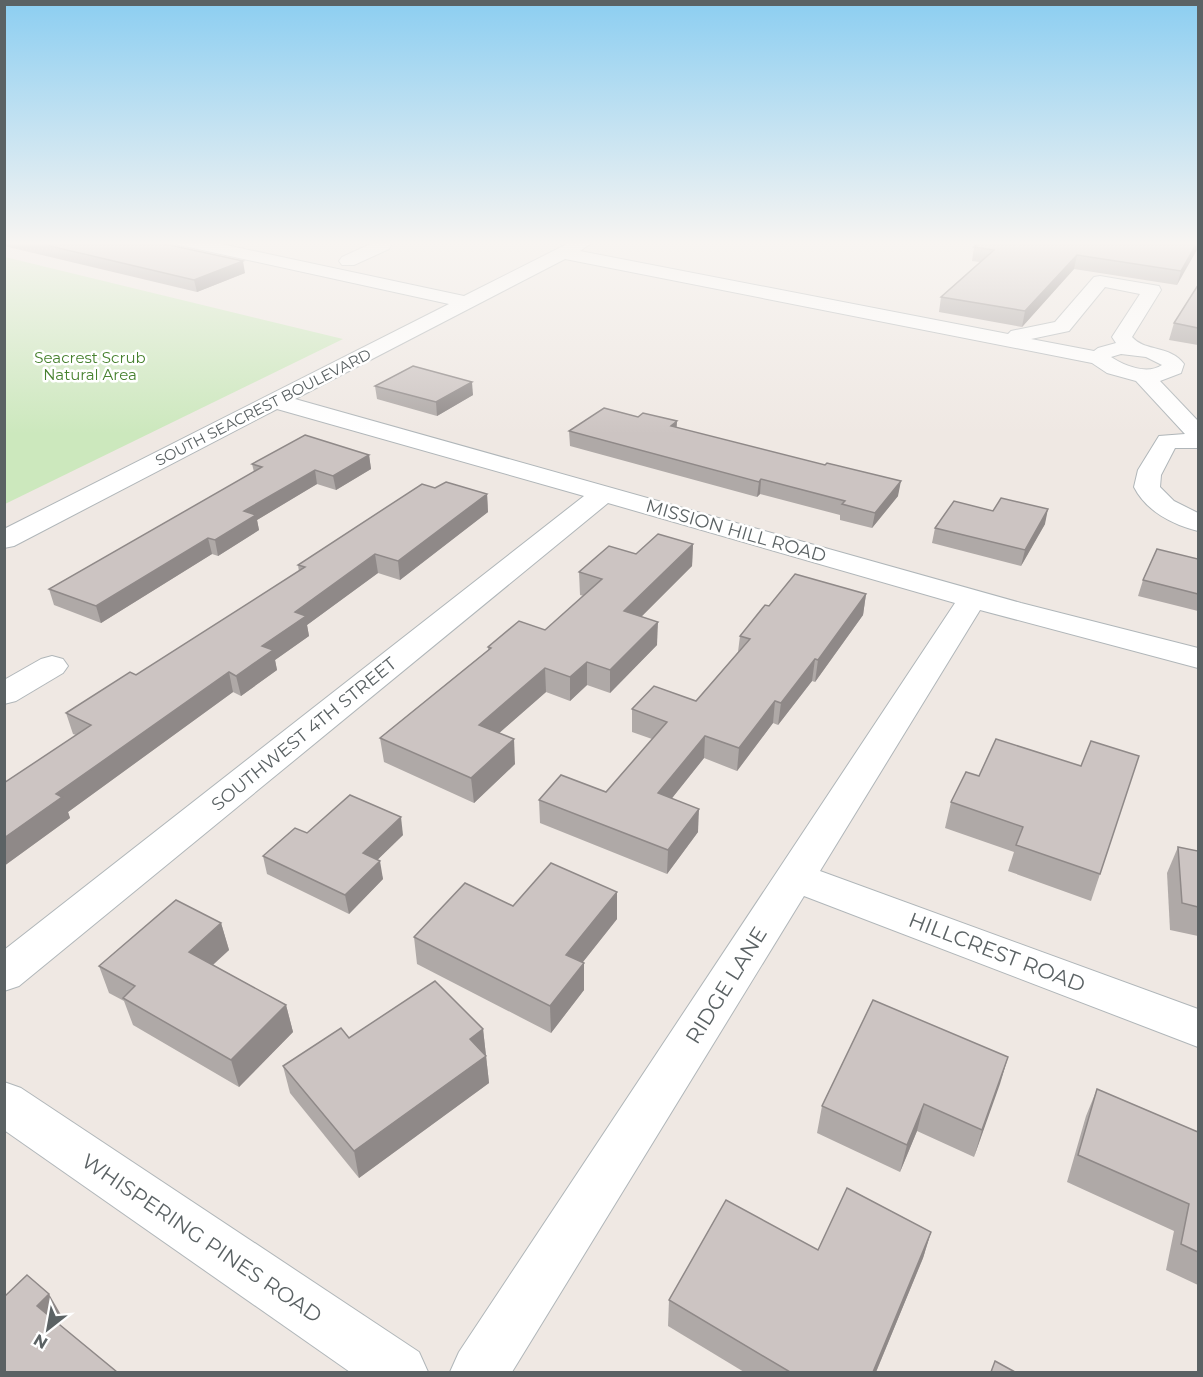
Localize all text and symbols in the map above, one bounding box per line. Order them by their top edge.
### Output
street label: SOUTH SEACREST BOULEVARD [152,344,374,470]
park label: Seacrest Scrub Natural Area [34,348,146,384]
street label: MISSION HILL ROAD [643,495,829,567]
street label: SOUTHWEST 4TH STREET [207,652,402,816]
street label: HILLCREST ROAD [905,907,1089,997]
street label: RIDGE LANE [680,922,772,1048]
street label: WHISPERING PINES ROAD [77,1148,327,1328]
north arrow [18,1299,78,1359]
text: N [30,1330,51,1353]

